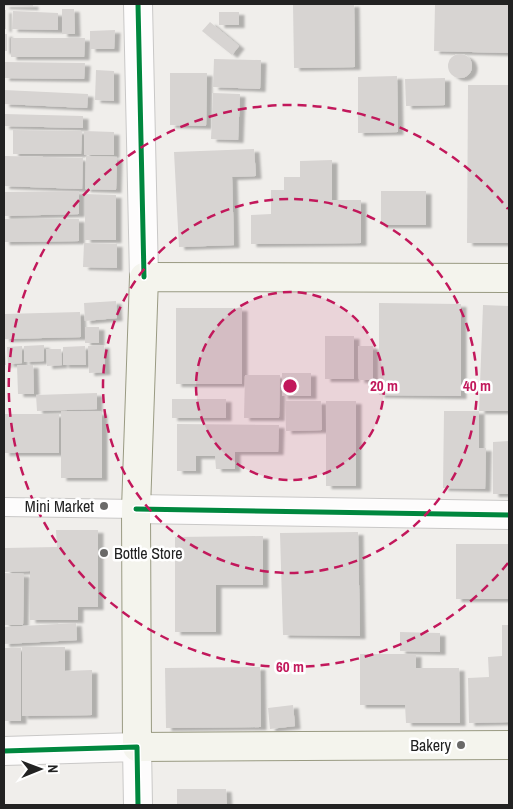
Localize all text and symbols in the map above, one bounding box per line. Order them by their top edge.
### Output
text: 20 m [370,375,398,396]
text: 40 m [463,375,491,396]
centre of rings [281,377,299,395]
place label: Mini Market [25,495,94,517]
marker: Mini Market [98,500,110,512]
place label: Bottle Store [114,542,183,564]
marker: Bottle Store [98,547,110,559]
text: 60 m [276,656,304,677]
place label: Bakery [410,734,451,756]
marker: Bakery [455,739,467,751]
north arrow [15,744,65,794]
text: N [44,764,62,773]

